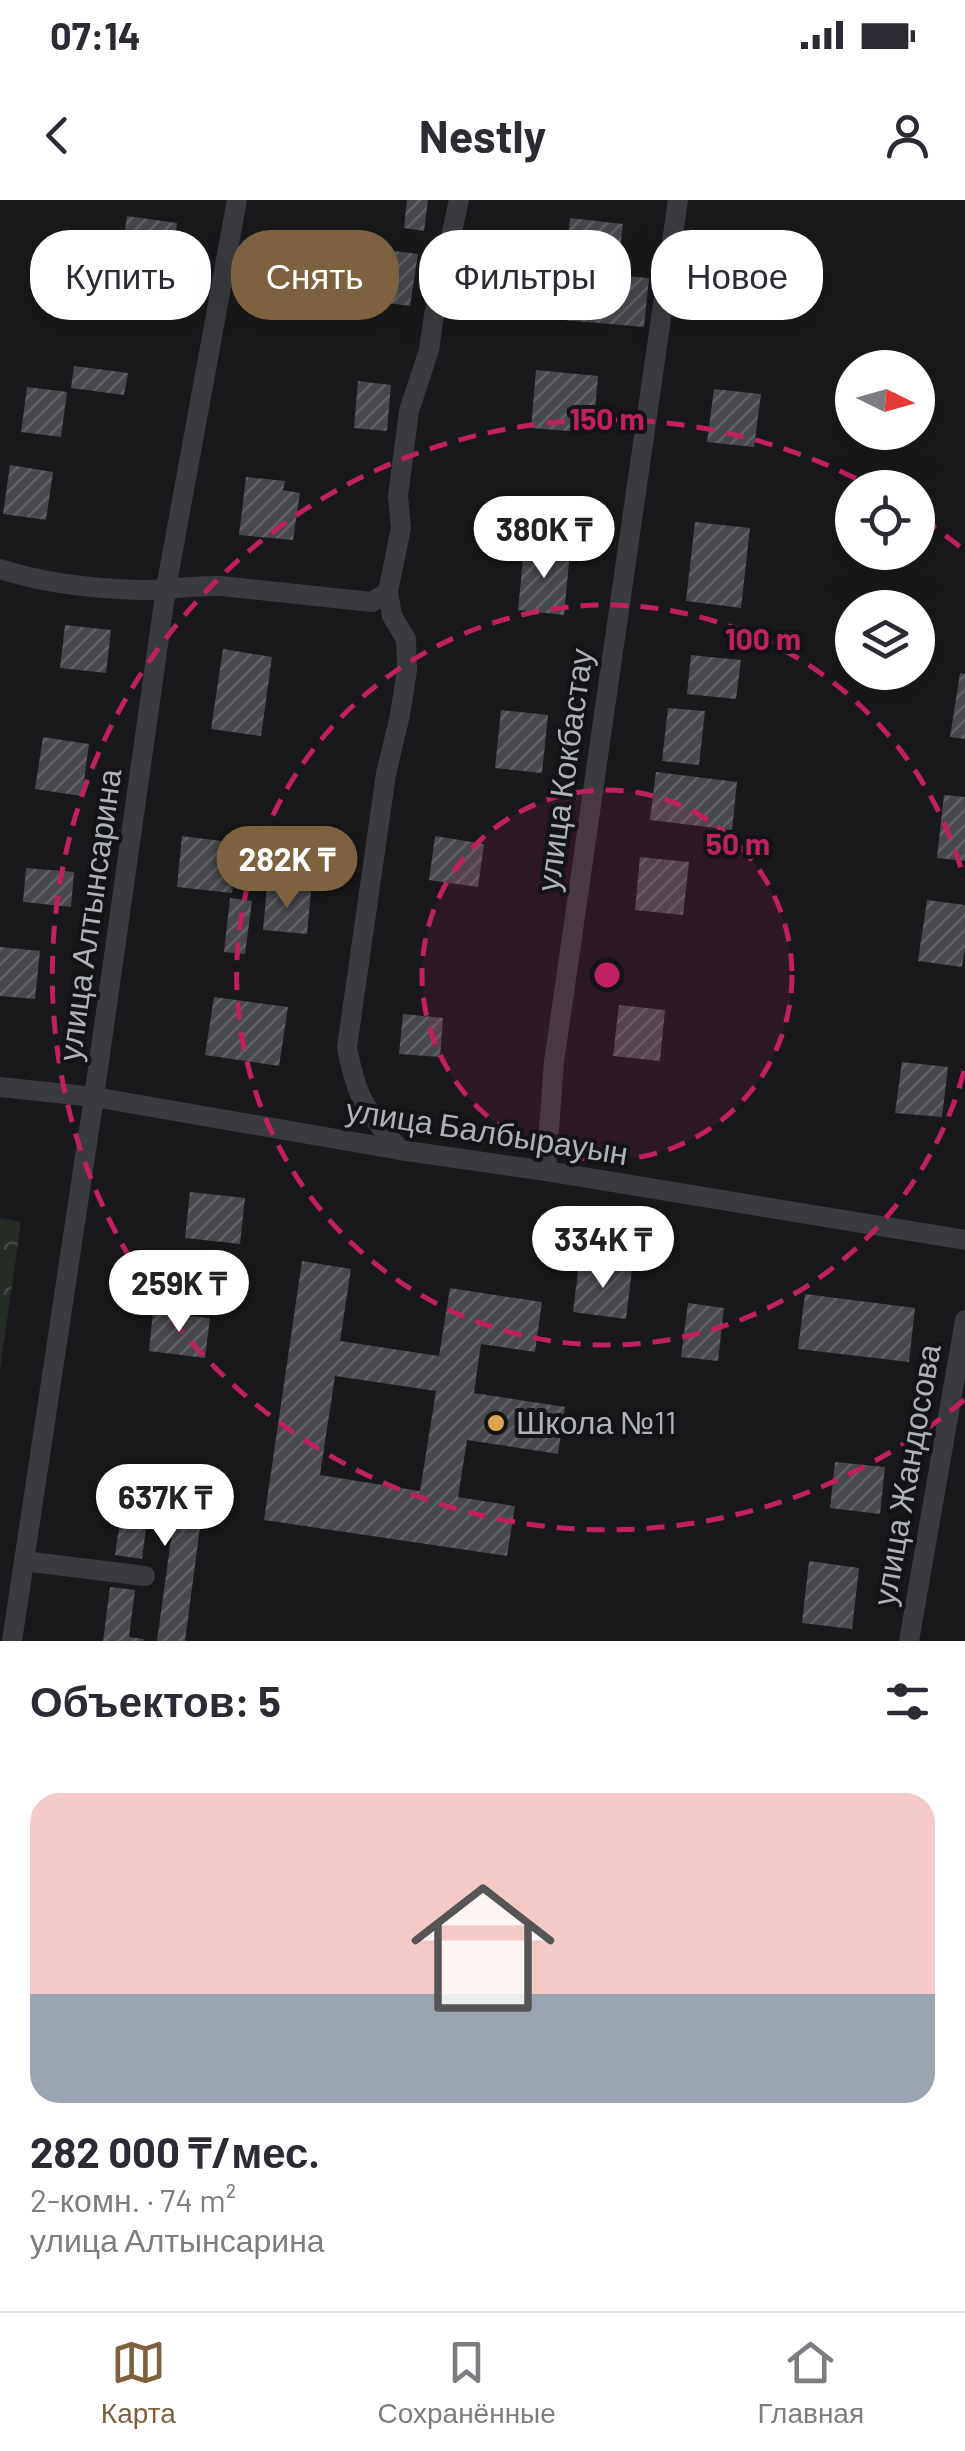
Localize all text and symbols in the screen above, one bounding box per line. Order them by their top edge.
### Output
text: 07:14 [50,12,141,58]
icon: back [30,108,85,163]
text: Nestly [419,108,546,162]
icon: person [880,108,935,163]
chip: Купить [30,230,211,320]
chip: Снять [231,230,399,320]
chip: Фильтры [419,230,631,320]
chip: Новое [651,230,823,320]
north arrow [835,350,935,450]
map controls [835,350,935,690]
text: 150 m [570,400,644,436]
button: locate [835,470,935,570]
pin: 380K ₸ [463,496,625,581]
text: 380K ₸ [496,509,592,547]
button: layers [835,590,935,690]
text: 100 m [725,620,801,656]
street label: улица Кокбастау [527,646,600,894]
street label: улица Алтынсарина [49,766,128,1063]
text: 50 m [706,825,770,861]
pin: 282K ₸ [206,826,368,911]
text: 282K ₸ [238,839,336,877]
centre of rings [589,957,625,993]
street label: улица Балбырауын [343,1089,631,1172]
pin: 334K ₸ [522,1206,684,1291]
text: 334K ₸ [554,1219,652,1257]
pin: 259K ₸ [98,1250,260,1335]
text: 259K ₸ [131,1263,227,1301]
street label: улица Жандосова [863,1341,948,1609]
place label: Школа №11 [516,1402,676,1440]
marker: Школа №11 [485,1412,507,1434]
pin: 637K ₸ [84,1464,246,1549]
text: 637K ₸ [118,1477,212,1515]
icon: filters [880,1674,935,1729]
text: Объектов: 5 [30,1675,281,1725]
icon: home [393,1858,573,2038]
text: 282 000 ₸/мес. [30,2126,320,2176]
text: 2-комн. · 74 m² [30,2180,236,2218]
text: улица Алтынсарина [30,2220,325,2258]
tab: Карта [101,2335,176,2430]
tab: Сохранённые [378,2335,556,2430]
tab: Главная [758,2335,864,2430]

